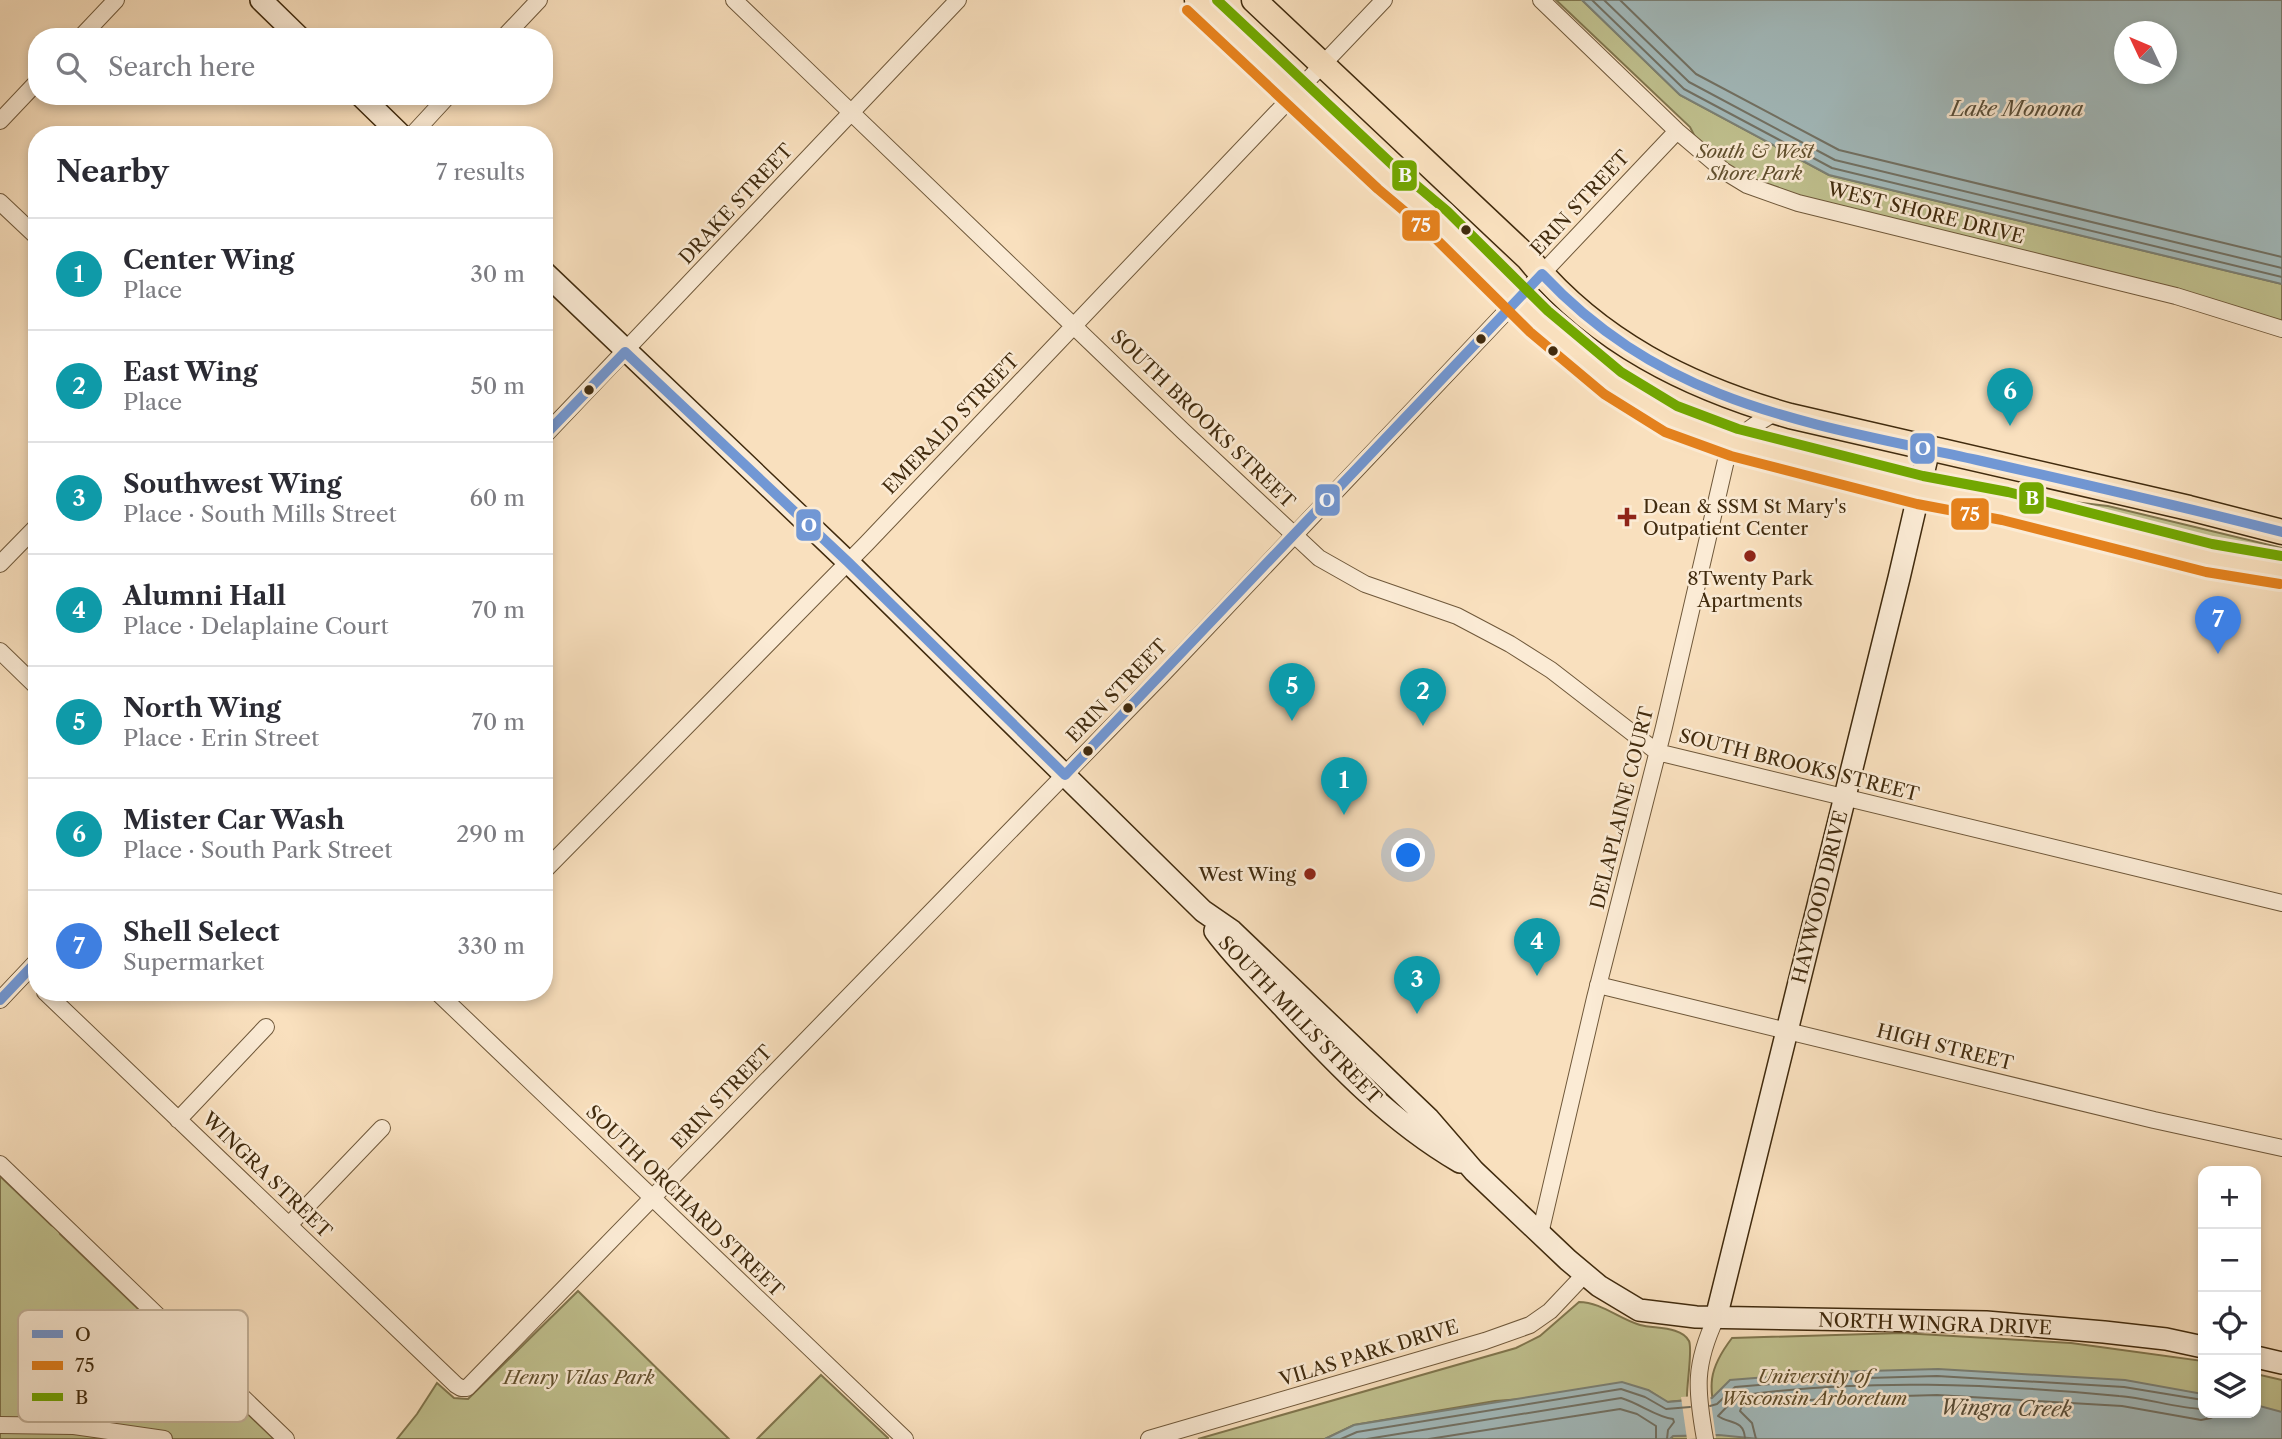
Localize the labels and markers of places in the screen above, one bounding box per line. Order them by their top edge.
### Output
unlabelled marker [1459,223,1473,237]
unlabelled marker [1474,332,1488,346]
unlabelled marker [1546,344,1560,358]
pin: 6 [1987,368,2033,426]
unlabelled marker [582,383,596,397]
place label: Dean & SSM St Mary's Outpatient Center [1643,495,1846,540]
marker: Dean & SSM St Mary's Outpatient Center [1617,507,1637,527]
marker: 8Twenty Park Apartments [1742,548,1758,564]
place label: 8Twenty Park Apartments [1687,567,1814,612]
pin: 7 [2195,596,2241,654]
pin: 5 [1269,663,1315,721]
pin: 2 [1400,668,1446,726]
unlabelled marker [1121,701,1135,715]
unlabelled marker [1081,744,1095,758]
pin: 1 [1321,757,1367,815]
place label: West Wing [1197,863,1297,886]
marker: West Wing [1302,866,1318,882]
pin: 4 [1514,918,1560,976]
pin: 3 [1394,956,1440,1014]

